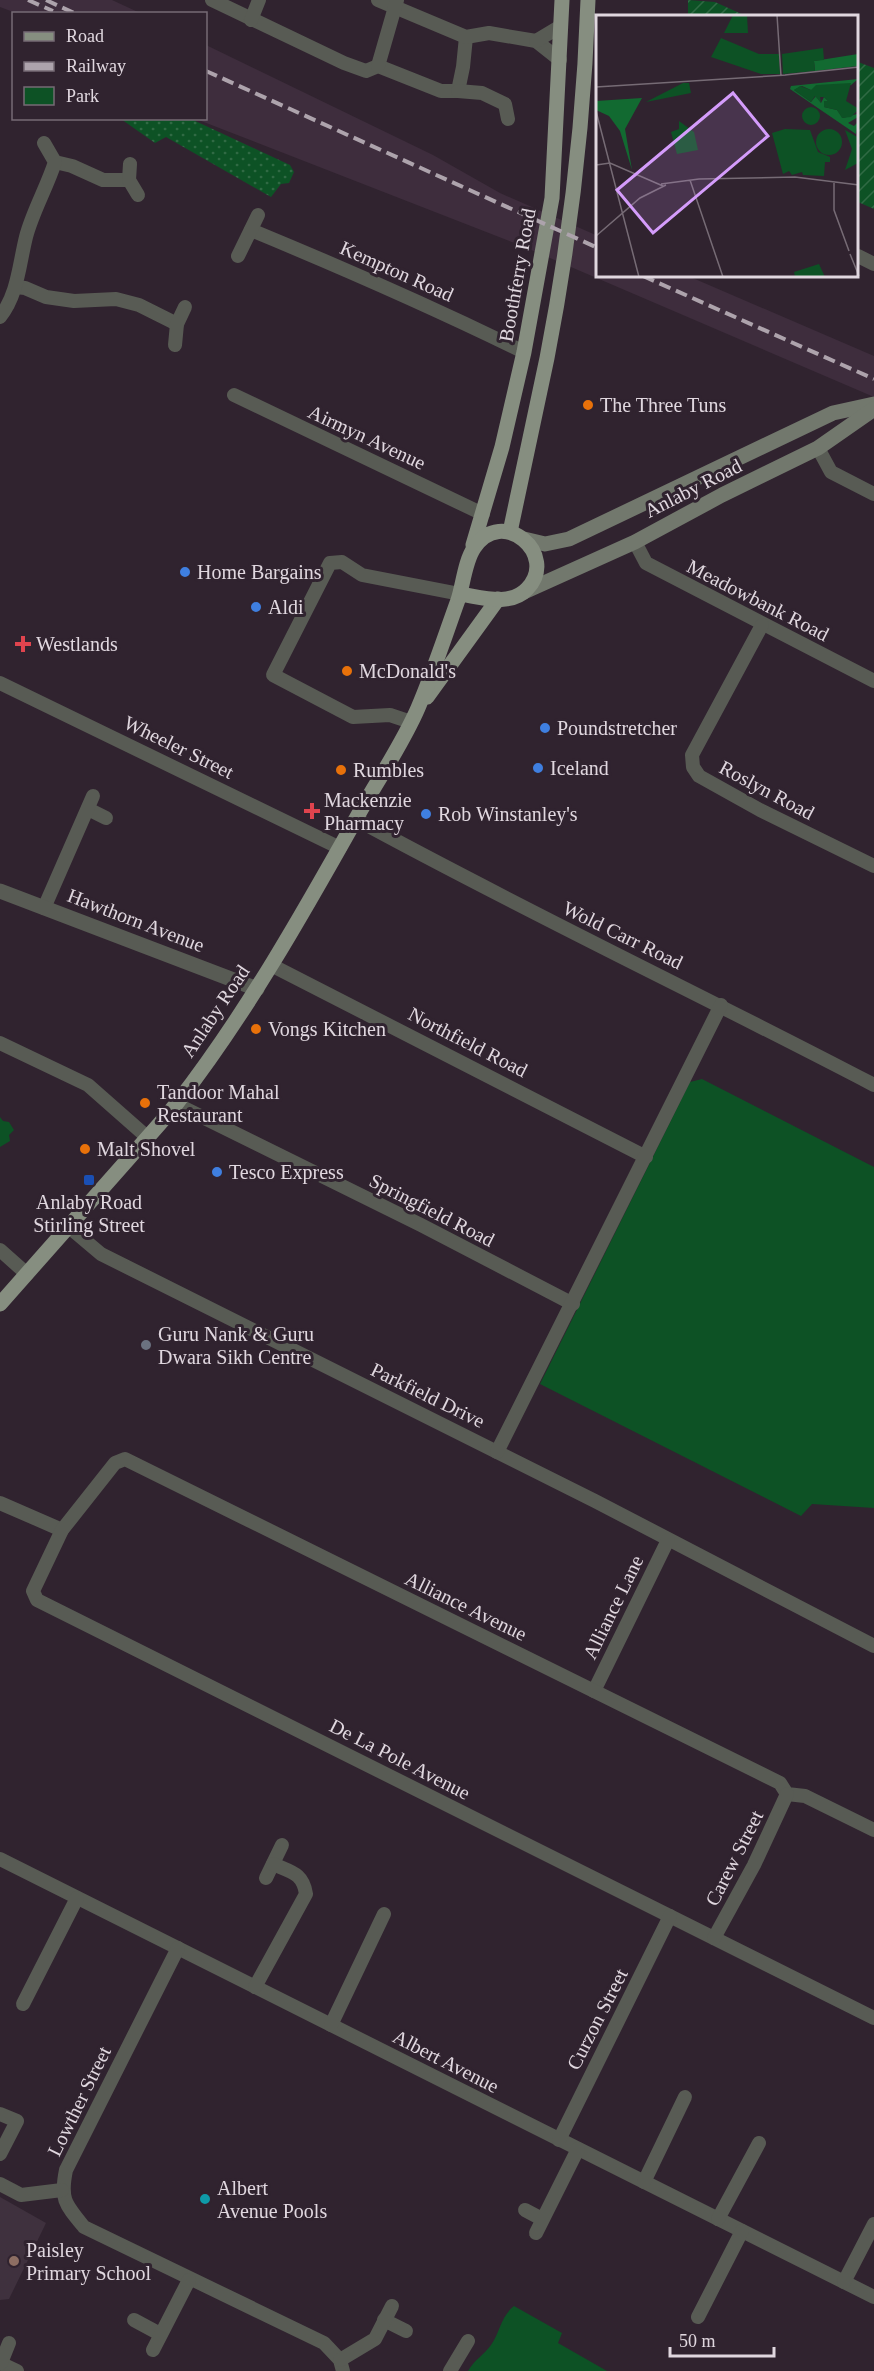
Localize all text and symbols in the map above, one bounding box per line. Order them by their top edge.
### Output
legend [12,12,207,120]
inset map [596,15,859,278]
text: Road [66,26,104,46]
text: Railway [66,56,126,76]
text: Park [66,86,99,106]
street label: Boothferry Road [494,207,541,344]
street label: Kempton Road [337,236,457,307]
place label: The Three Tuns [600,394,727,416]
marker: The Three Tuns [581,398,595,412]
street label: Airmyn Avenue [304,400,429,475]
street label: Anlaby Road [641,454,746,523]
street label: Meadowbank Road [683,555,833,645]
place label: Home Bargains [197,561,322,584]
marker: Home Bargains [178,565,192,579]
place label: Aldi [268,596,304,618]
marker: Aldi [249,600,263,614]
place label: Westlands [36,633,118,655]
marker: Westlands [14,635,32,653]
place label: McDonald's [359,660,456,682]
marker: McDonald's [340,664,354,678]
street label: Wheeler Street [121,711,238,783]
place label: Poundstretcher [557,717,677,739]
marker: Poundstretcher [538,721,552,735]
street label: Roslyn Road [715,756,818,825]
place label: Iceland [550,757,609,779]
place label: Rumbles [353,759,424,781]
marker: Iceland [531,761,545,775]
marker: Rumbles [334,763,348,777]
place label: Mackenzie Pharmacy [324,789,412,835]
place label: Rob Winstanley's [438,803,578,826]
marker: Mackenzie Pharmacy [305,804,319,818]
marker: Rob Winstanley's [419,807,433,821]
street label: Hawthorn Avenue [65,884,208,956]
street label: Wold Carr Road [559,896,687,974]
street label: Anlaby Road [176,961,255,1062]
street label: Northfield Road [405,1003,531,1081]
place label: Vongs Kitchen [268,1018,386,1041]
marker: Vongs Kitchen [249,1022,263,1036]
place label: Tandoor Mahal Restaurant [157,1081,280,1126]
marker: Tandoor Mahal Restaurant [138,1096,152,1110]
place label: Malt Shovel [97,1138,196,1160]
marker: Malt Shovel [78,1142,92,1156]
place label: Tesco Express [229,1161,344,1184]
marker: Tesco Express [210,1165,224,1179]
street label: Springfield Road [365,1169,498,1252]
marker: Anlaby Road Stirling Street [82,1173,96,1187]
place label: Anlaby Road Stirling Street [33,1191,145,1237]
place label: Guru Nank & Guru Dwara Sikh Centre [158,1323,314,1368]
marker: Guru Nank & Guru Dwara Sikh Centre [139,1338,153,1352]
street label: Parkfield Drive [368,1358,489,1432]
street label: Alliance Lane [578,1551,648,1662]
street label: Alliance Avenue [402,1567,530,1645]
street label: De La Pole Avenue [326,1714,474,1804]
street label: Carew Street [701,1806,768,1909]
street label: Curzon Street [562,1964,632,2073]
street label: Albert Avenue [389,2025,503,2097]
street label: Lowther Street [43,2042,115,2159]
place label: Albert Avenue Pools [217,2177,327,2222]
marker: Albert Avenue Pools [198,2192,212,2206]
place label: Paisley Primary School [26,2239,151,2285]
marker: Paisley Primary School [7,2254,21,2268]
scale bar [670,2320,774,2358]
text: 50 m [679,2331,716,2351]

